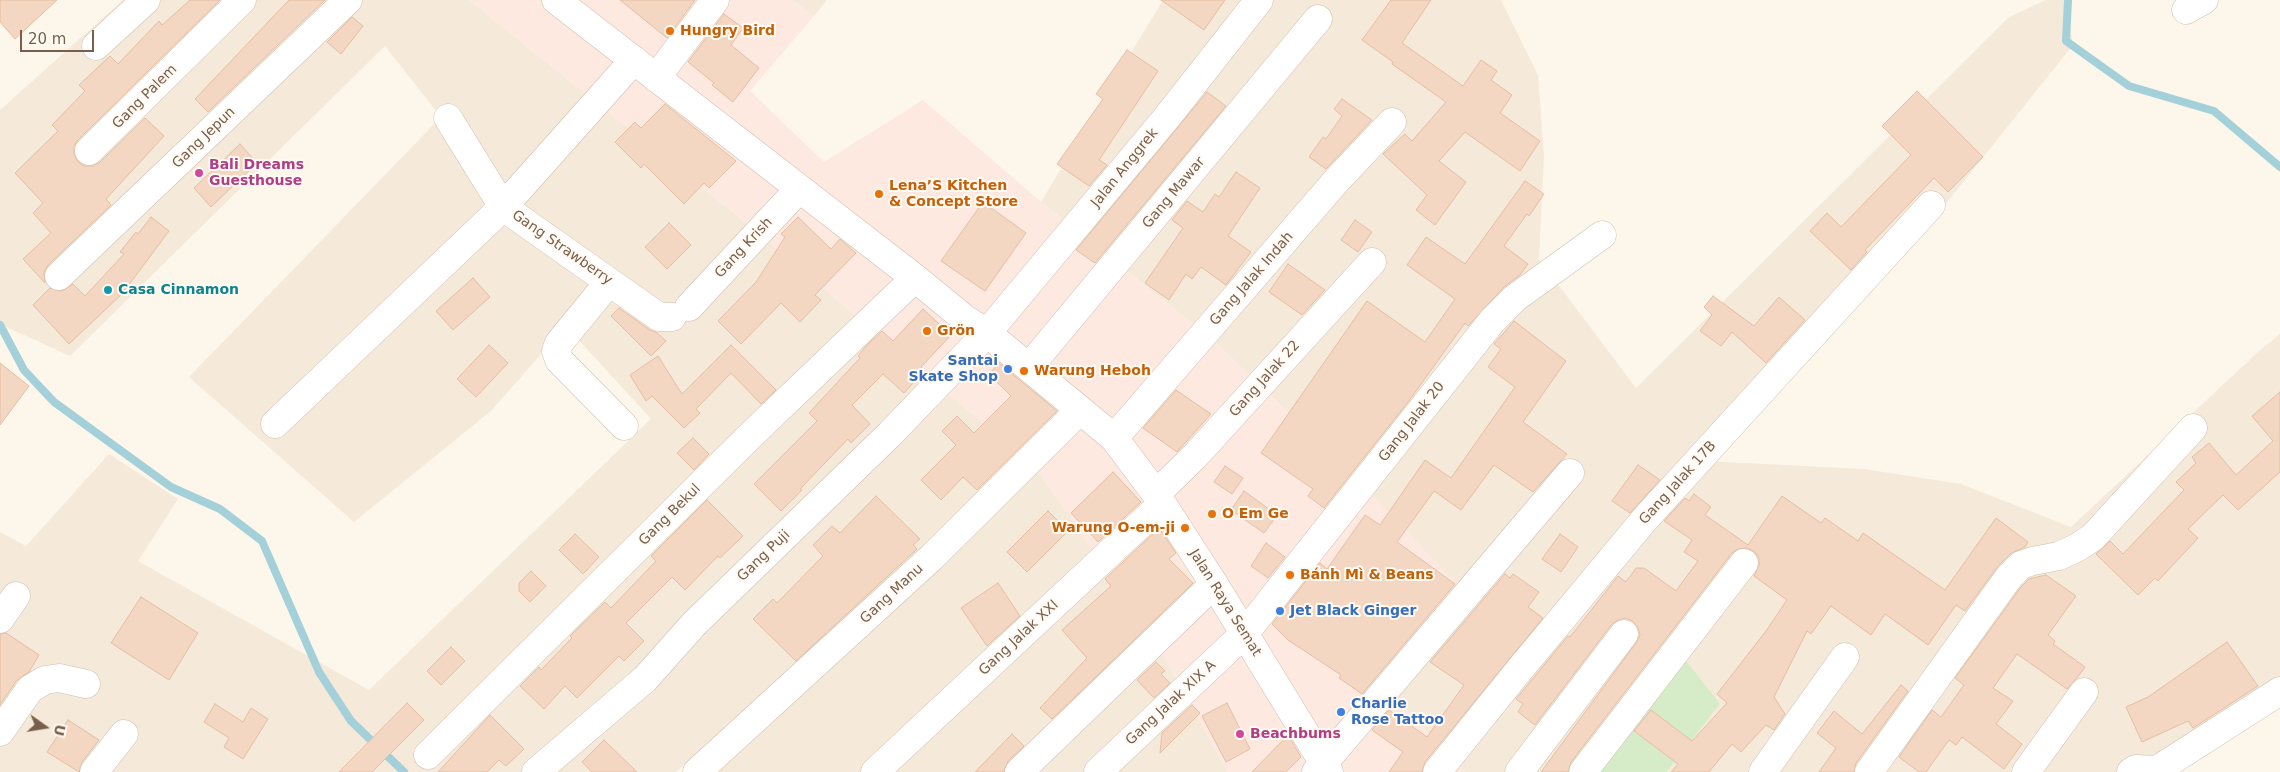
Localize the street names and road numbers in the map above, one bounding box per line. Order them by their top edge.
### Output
street label: Gang Palem [109,61,181,133]
street label: Gang Jepun [169,104,239,172]
street label: Jalan Anggrek [1088,125,1162,211]
street label: Gang Mawar [1139,154,1209,232]
street label: Gang Strawberry [509,207,615,289]
street label: Gang Krish [712,214,776,282]
street label: Gang Jalak Indah [1207,229,1297,329]
street label: Gang Jalak 22 [1226,337,1304,421]
street label: Gang Jalak 20 [1375,379,1449,465]
street label: Gang Jalak 17B [1636,438,1720,528]
street label: Gang Bekul [636,481,704,549]
street label: Gang Puji [734,527,794,585]
street label: Jalan Raya Semat [1185,546,1265,660]
street label: Gang Manu [857,561,927,627]
street label: Gang Jalak XXI [976,597,1062,679]
street label: Gang Jalak XIX A [1123,657,1219,749]

